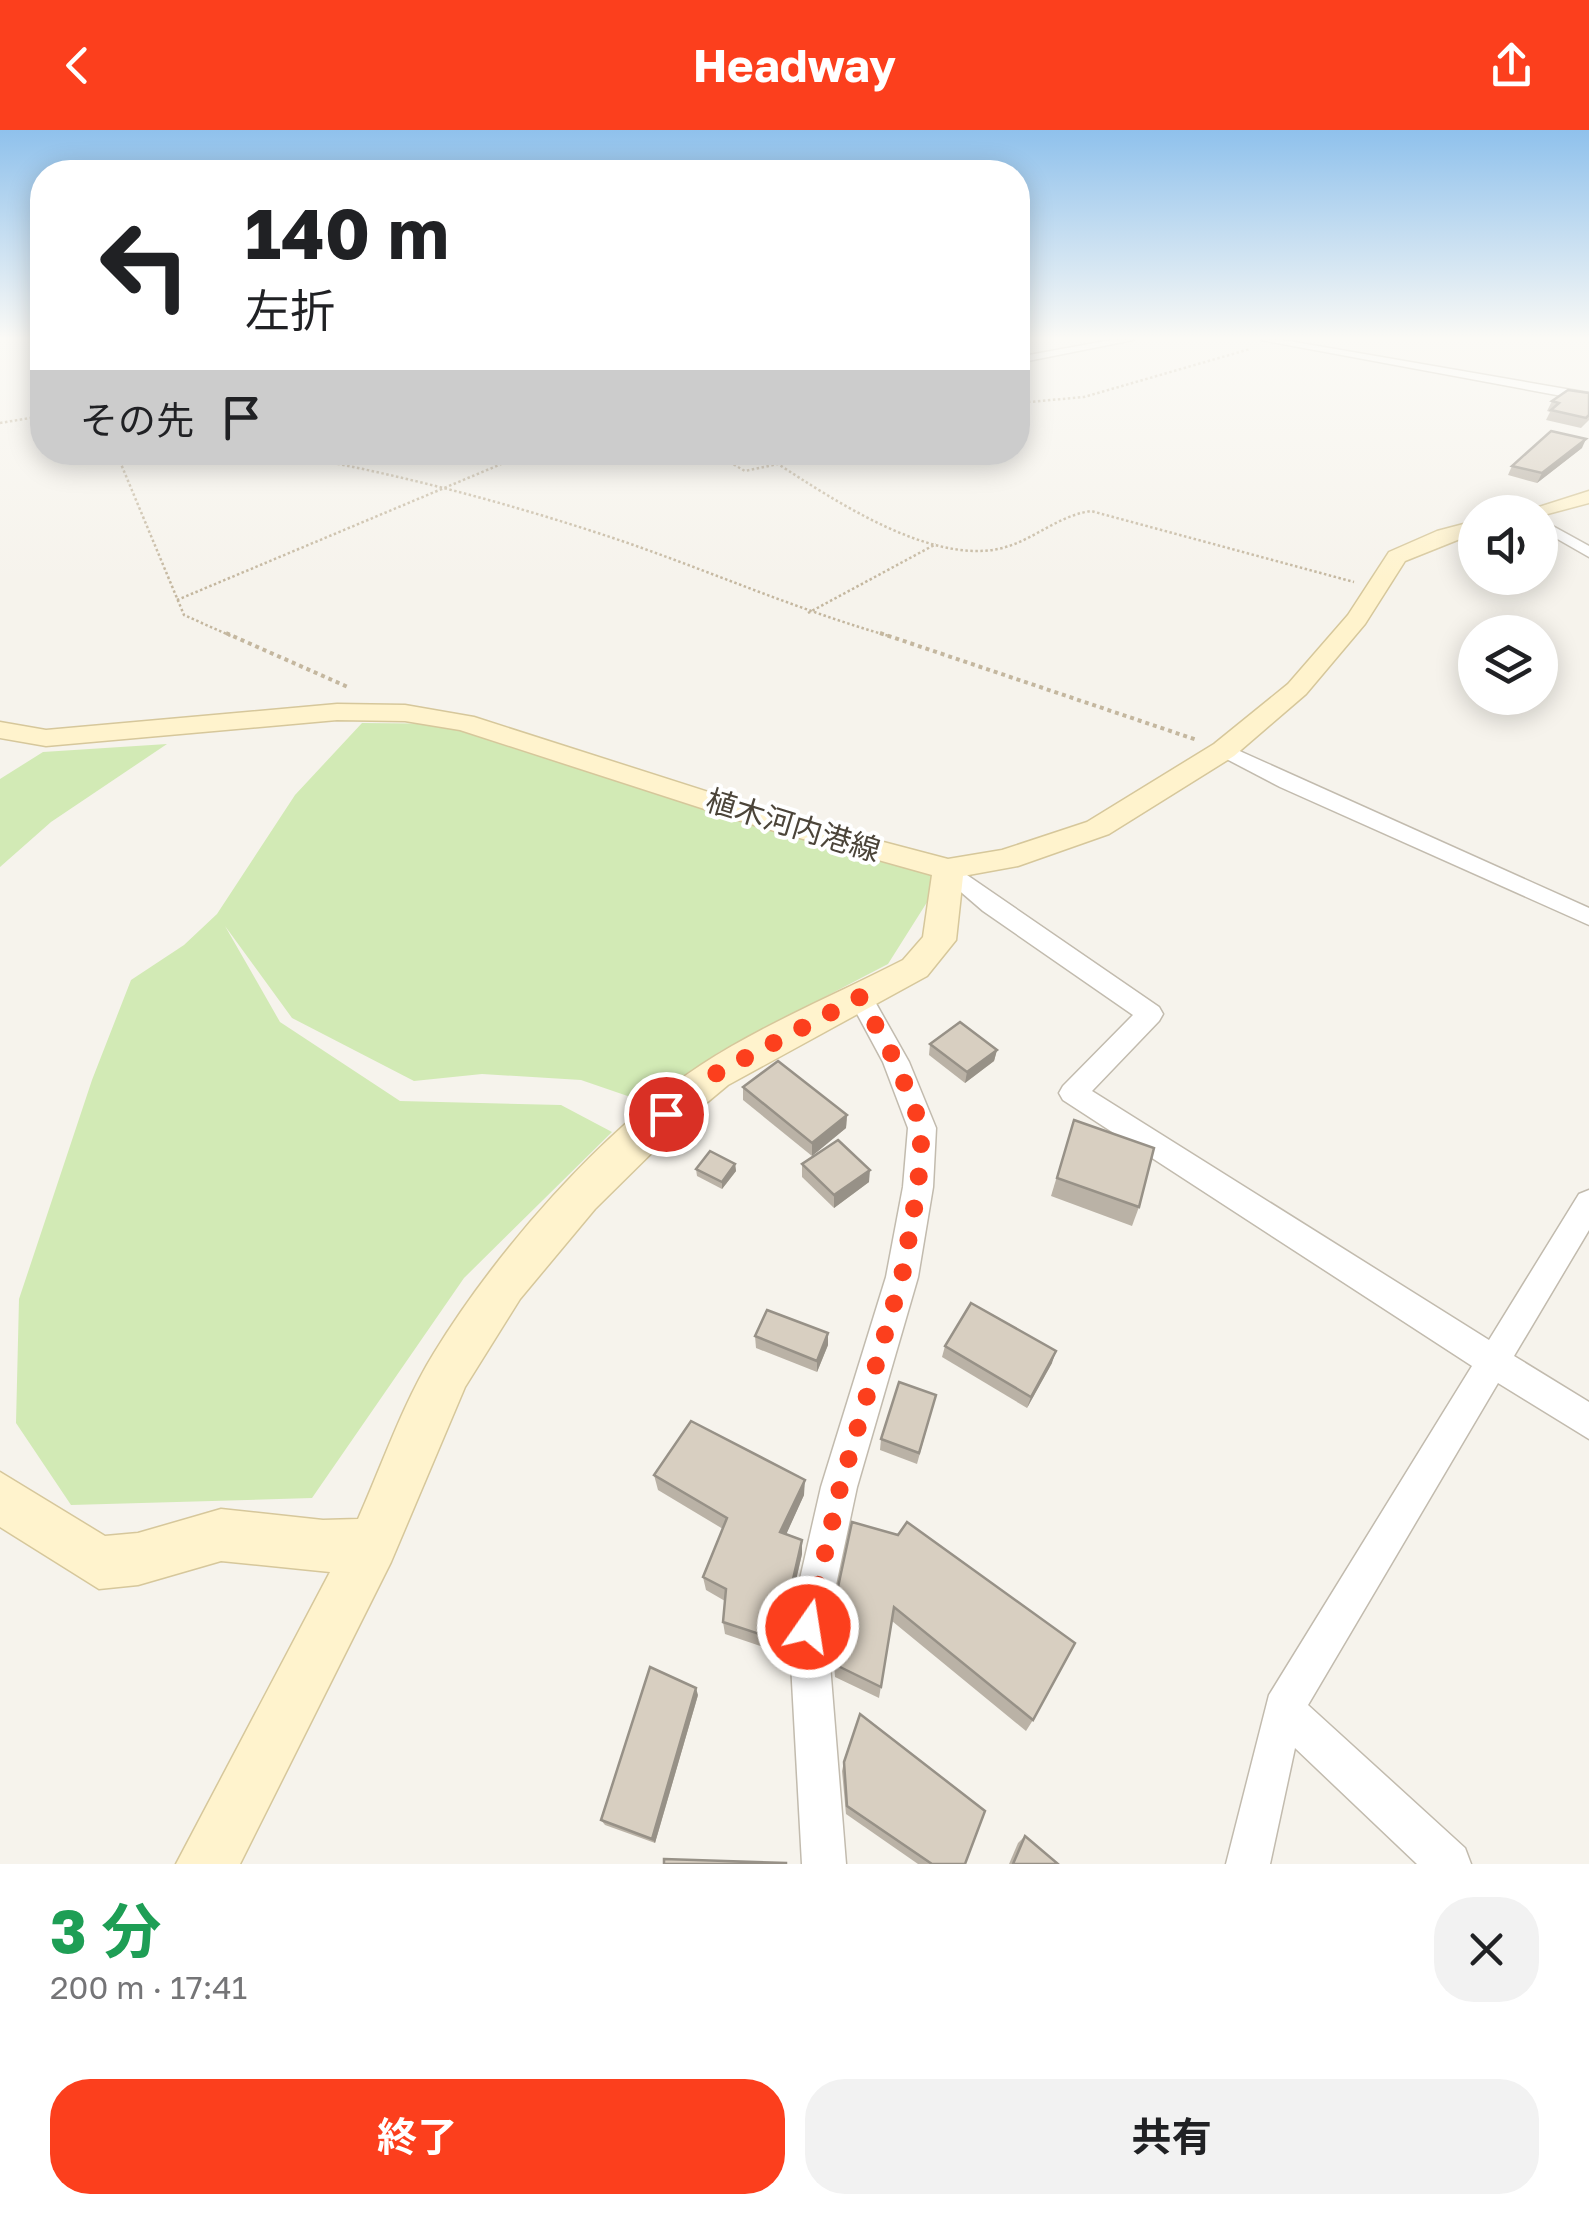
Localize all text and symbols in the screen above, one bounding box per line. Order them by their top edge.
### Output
icon: back [50,38,105,93]
text: Headway [693,38,896,92]
icon: share [1484,38,1539,93]
text: 140 m [245,190,449,274]
icon: left [80,200,210,330]
text: 左折 [245,283,335,337]
icon: arrive [214,390,269,445]
text: その先 [80,397,194,442]
map controls [1458,495,1558,715]
button: sound [1458,495,1558,595]
button: layers [1458,615,1558,715]
street label: 植木河内港線 [702,782,885,869]
pin [624,1072,709,1157]
icon: arrive [639,1087,694,1142]
position arrow [756,1575,860,1679]
text: 3 分 [50,1894,162,1966]
button: close [1434,1897,1539,2002]
text: 200 m · 17:41 [50,1968,247,2006]
button: 終了 [50,2079,785,2194]
button: 共有 [805,2079,1539,2194]

